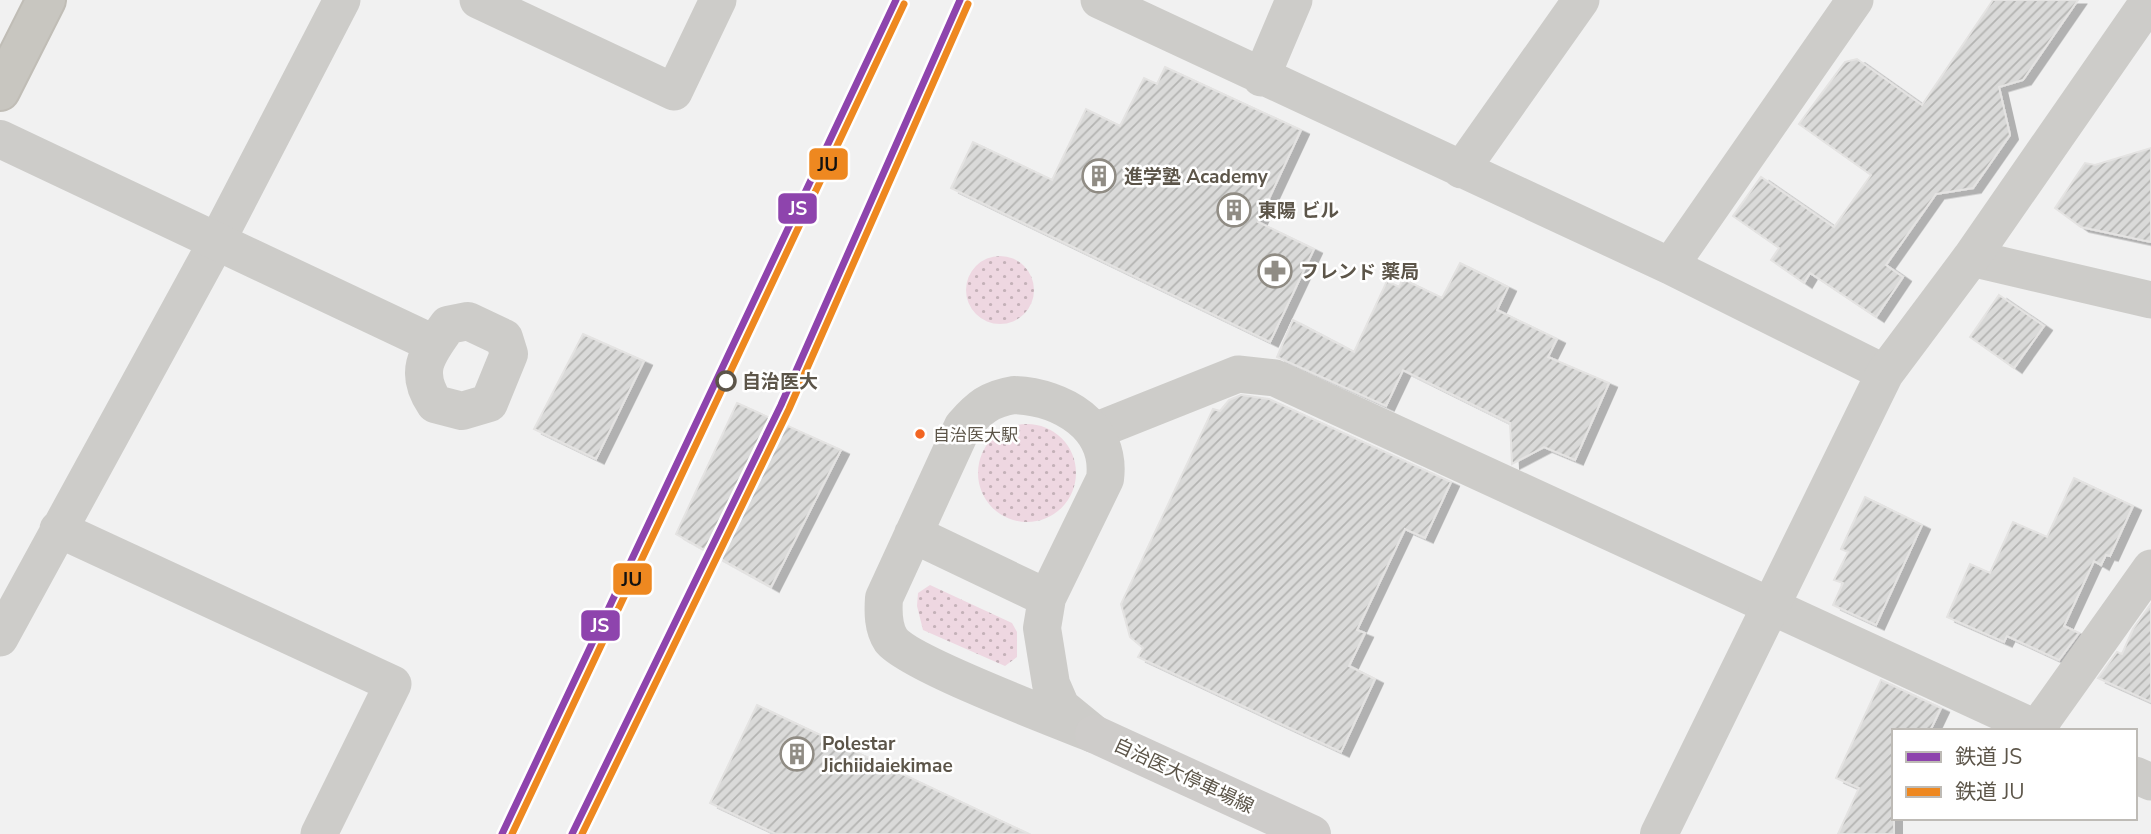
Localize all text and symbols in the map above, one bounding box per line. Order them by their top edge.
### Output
line badge: JU [808,147,849,181]
text: JU [817,152,838,178]
building icon: 進学塾 Academy [1080,157,1118,195]
place label: 進学塾 Academy [1124,164,1269,190]
building icon: 東陽 ビル [1215,191,1253,229]
line badge: JS [777,192,818,225]
text: JS [788,196,807,222]
place label: 東陽 ビル [1258,198,1339,224]
pharmacy icon: フレンド 薬局 [1256,252,1294,290]
place label: フレンド 薬局 [1300,259,1419,285]
place label: 自治医大 [742,369,818,395]
marker: 自治医大 [716,371,736,391]
place label: 自治医大駅 [933,424,1018,447]
marker: 自治医大駅 [913,427,927,441]
line badge: JU [612,562,653,596]
text: JU [621,567,642,593]
line badge: JS [580,609,621,642]
text: JS [590,613,609,639]
legend [1892,729,2137,820]
place label: Polestar Jichiidaiekimae [821,731,953,779]
street label: 自治医大停車場線 [1109,732,1258,820]
building icon: Polestar Jichiidaiekimae [778,735,816,773]
text: 鉄道 JS [1955,743,2022,771]
text: 鉄道 JU [1955,778,2025,806]

